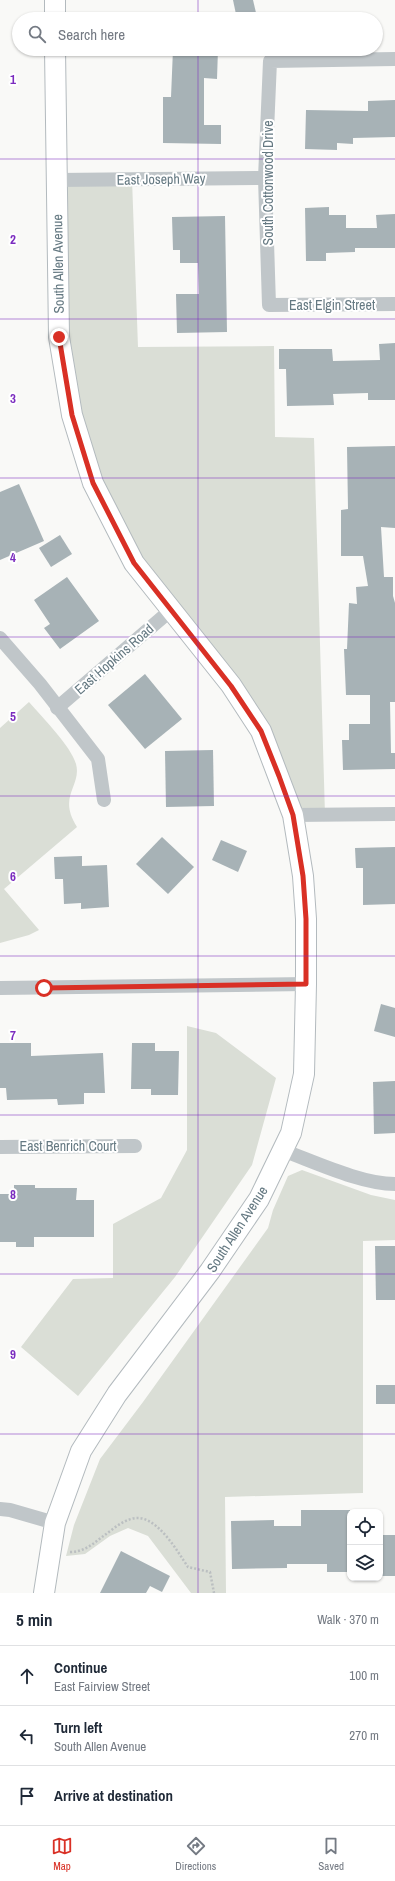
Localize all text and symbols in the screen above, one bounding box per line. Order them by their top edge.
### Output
search box [12,12,383,56]
icon: search [26,23,48,45]
text: Search here [58,24,125,45]
text: 1 [10,71,16,88]
street label: South Cottonwood Drive [259,120,277,246]
street label: East Joseph Way [116,169,206,189]
street label: South Allen Avenue [48,214,68,314]
text: 2 [10,231,16,248]
street label: East Elgin Street [289,296,375,314]
route end [50,328,68,346]
text: 3 [10,390,16,407]
text: 4 [10,549,16,566]
street label: East Hopkins Road [71,620,157,698]
text: 5 [10,708,16,725]
text: 6 [10,868,16,885]
route start [35,979,53,997]
text: 7 [10,1027,16,1044]
street label: East Benrich Court [20,1137,117,1155]
street label: South Allen Avenue [202,1182,272,1276]
text: 8 [10,1186,16,1203]
text: 9 [10,1346,16,1363]
map controls [347,1509,383,1581]
button: locate [347,1509,383,1545]
button: layers [347,1545,383,1581]
text: 5 min [16,1608,52,1631]
text: Walk · 370 m [317,1611,379,1628]
text: Continue [54,1657,107,1678]
icon: ahead [16,1665,38,1687]
text: 100 m [349,1667,379,1684]
text: East Fairview Street [54,1678,150,1695]
text: Turn left [54,1717,102,1738]
icon: left [16,1725,38,1747]
text: 270 m [349,1727,379,1744]
text: South Allen Avenue [54,1738,146,1755]
icon: arrive [16,1785,38,1807]
text: Arrive at destination [54,1785,173,1806]
tab: Map [51,1835,73,1873]
tab: Directions [175,1835,216,1873]
tab: Saved [318,1835,344,1873]

